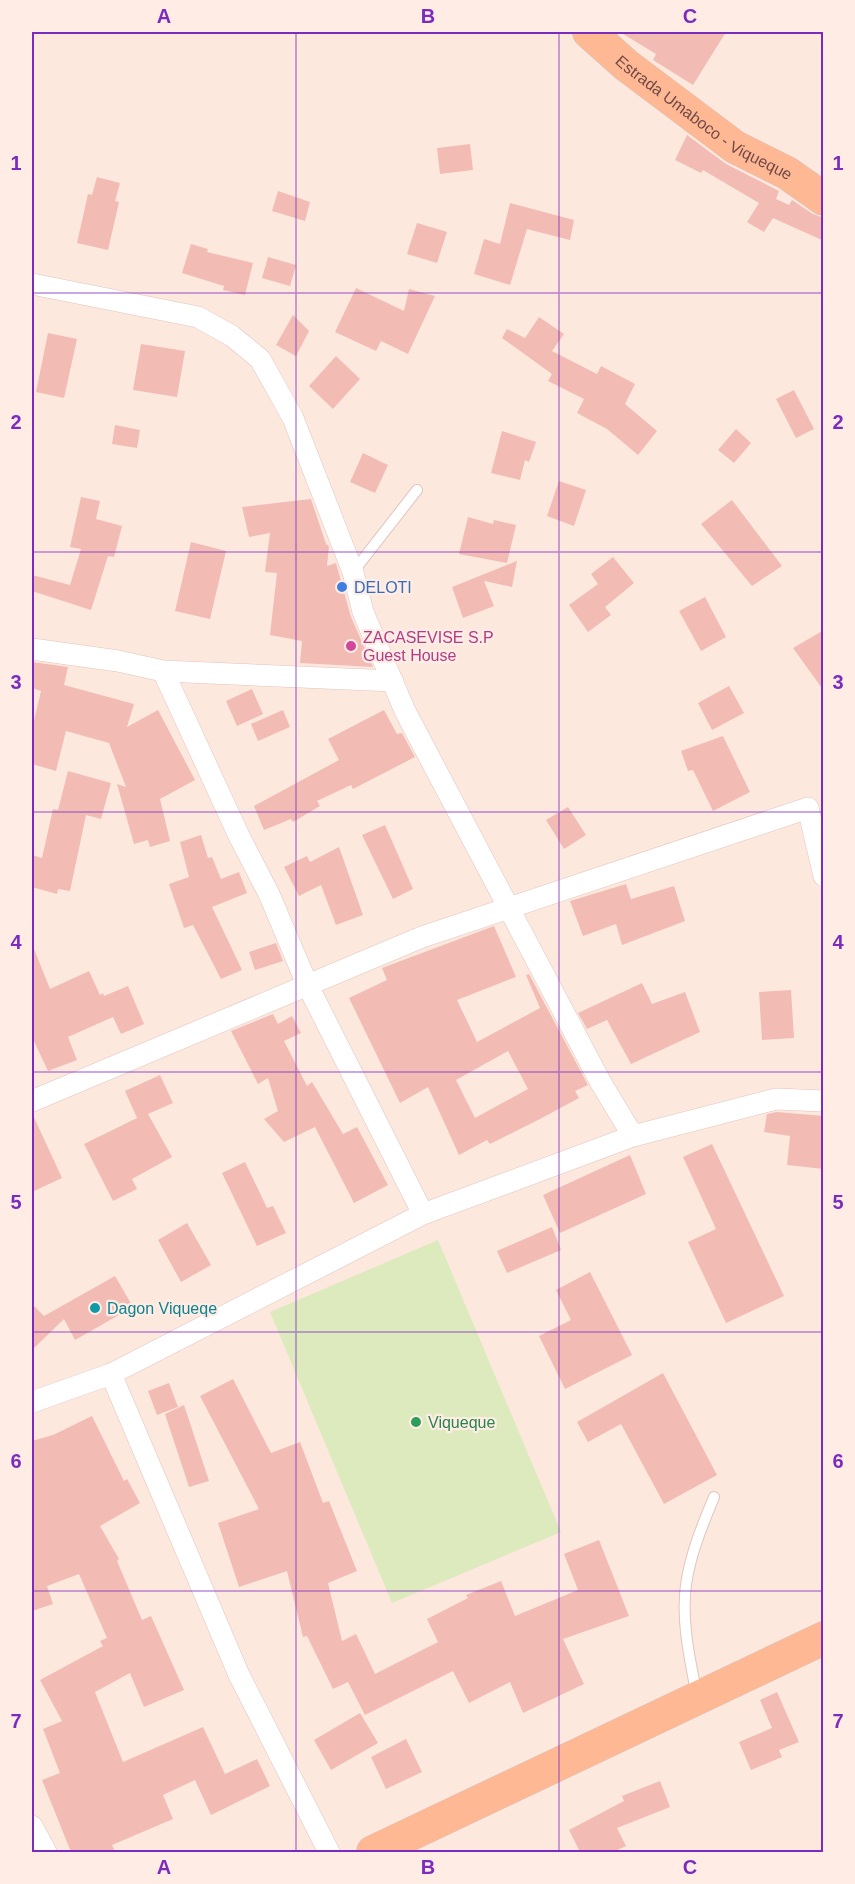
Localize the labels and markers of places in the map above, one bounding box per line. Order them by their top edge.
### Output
place label: DELOTI [354,579,412,596]
marker: DELOTI [335,580,349,594]
place label: ZACASEVISE S.P Guest House [363,629,494,664]
marker: ZACASEVISE S.P Guest House [344,639,358,653]
place label: Dagon Viqueqe [107,1300,217,1317]
marker: Dagon Viqueqe [88,1301,102,1315]
place label: Viqueque [428,1414,495,1431]
marker: Viqueque [409,1415,423,1429]

